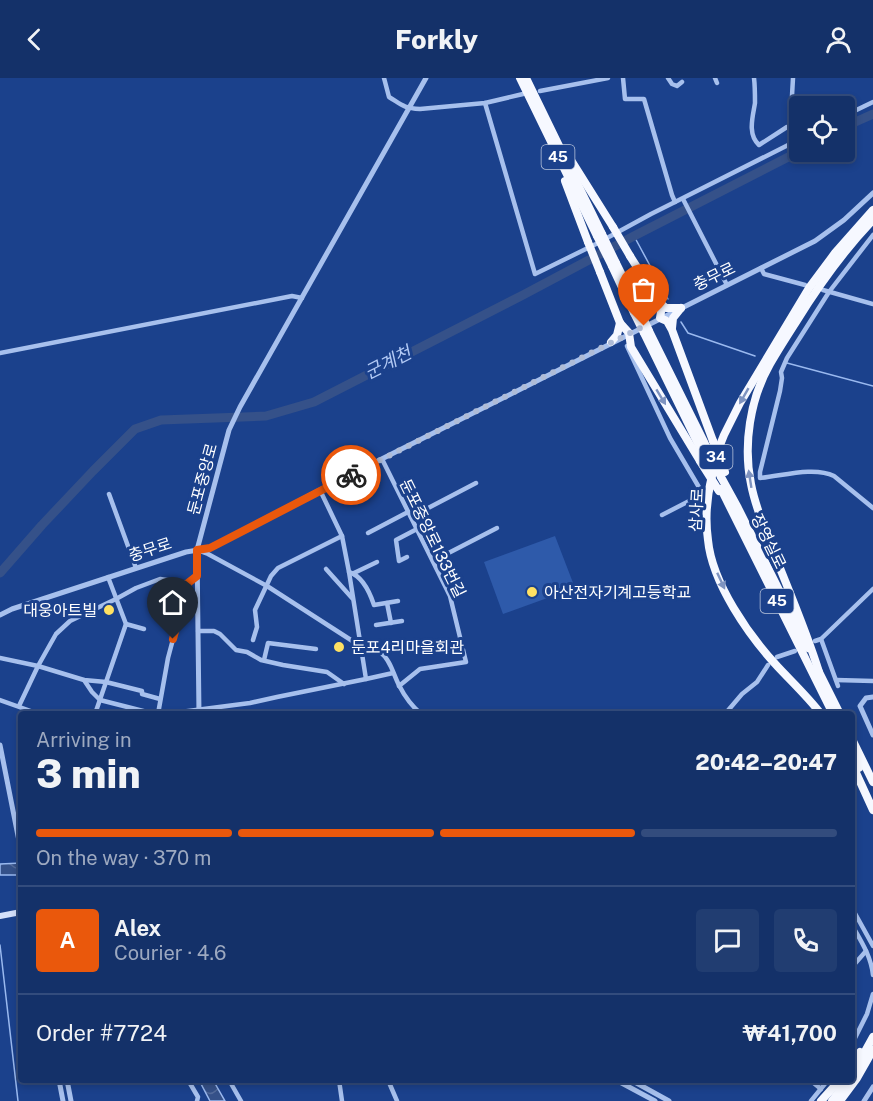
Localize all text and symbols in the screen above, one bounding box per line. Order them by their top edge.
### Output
icon: back [18,23,51,56]
text: Forkly [395,23,478,55]
icon: person [822,23,855,56]
map controls [789,96,855,162]
button: locate [789,96,855,162]
road number: 45 [542,145,574,169]
street label: 충무로 [690,258,738,295]
pin [618,264,669,326]
icon: bag [627,273,660,306]
water label: 군계천 [361,341,417,383]
one-way arrow [739,388,749,405]
one-way arrow [656,389,667,405]
street label: 둔포중앙로 [184,441,221,517]
courier [321,445,381,505]
road number: 34 [700,445,732,469]
icon: bike [335,459,368,492]
one-way arrow [746,469,755,488]
street label: 둔포중앙로133번길 [396,476,469,601]
street label: 삼사로 [686,487,707,533]
street label: 장영실로 [747,511,790,572]
street label: 충무로 [126,534,174,565]
one-way arrow [716,573,725,590]
pin [147,577,198,639]
place label: 아산전자기계고등학교 [544,583,691,602]
marker: 아산전자기계고등학교 [525,585,539,599]
icon: home [156,586,189,619]
road number: 45 [760,589,794,613]
place label: 대웅아트빌 [23,601,97,620]
marker: 대웅아트빌 [102,603,116,617]
place label: 둔포4리마을회관 [351,638,464,657]
marker: 둔포4리마을회관 [332,640,346,654]
text: Arriving in [36,728,131,752]
text: 20:42–20:47 [695,749,837,775]
text: 3 min [36,751,141,797]
text: On the way · 370 m [36,846,211,870]
button: chat [696,909,759,972]
button: phone [774,909,837,972]
text: Alex [114,915,161,941]
text: A [60,927,75,953]
text: Courier · 4.6 [114,941,226,965]
text: Order #7724 [36,1020,167,1046]
text: ₩41,700 [742,1020,837,1046]

